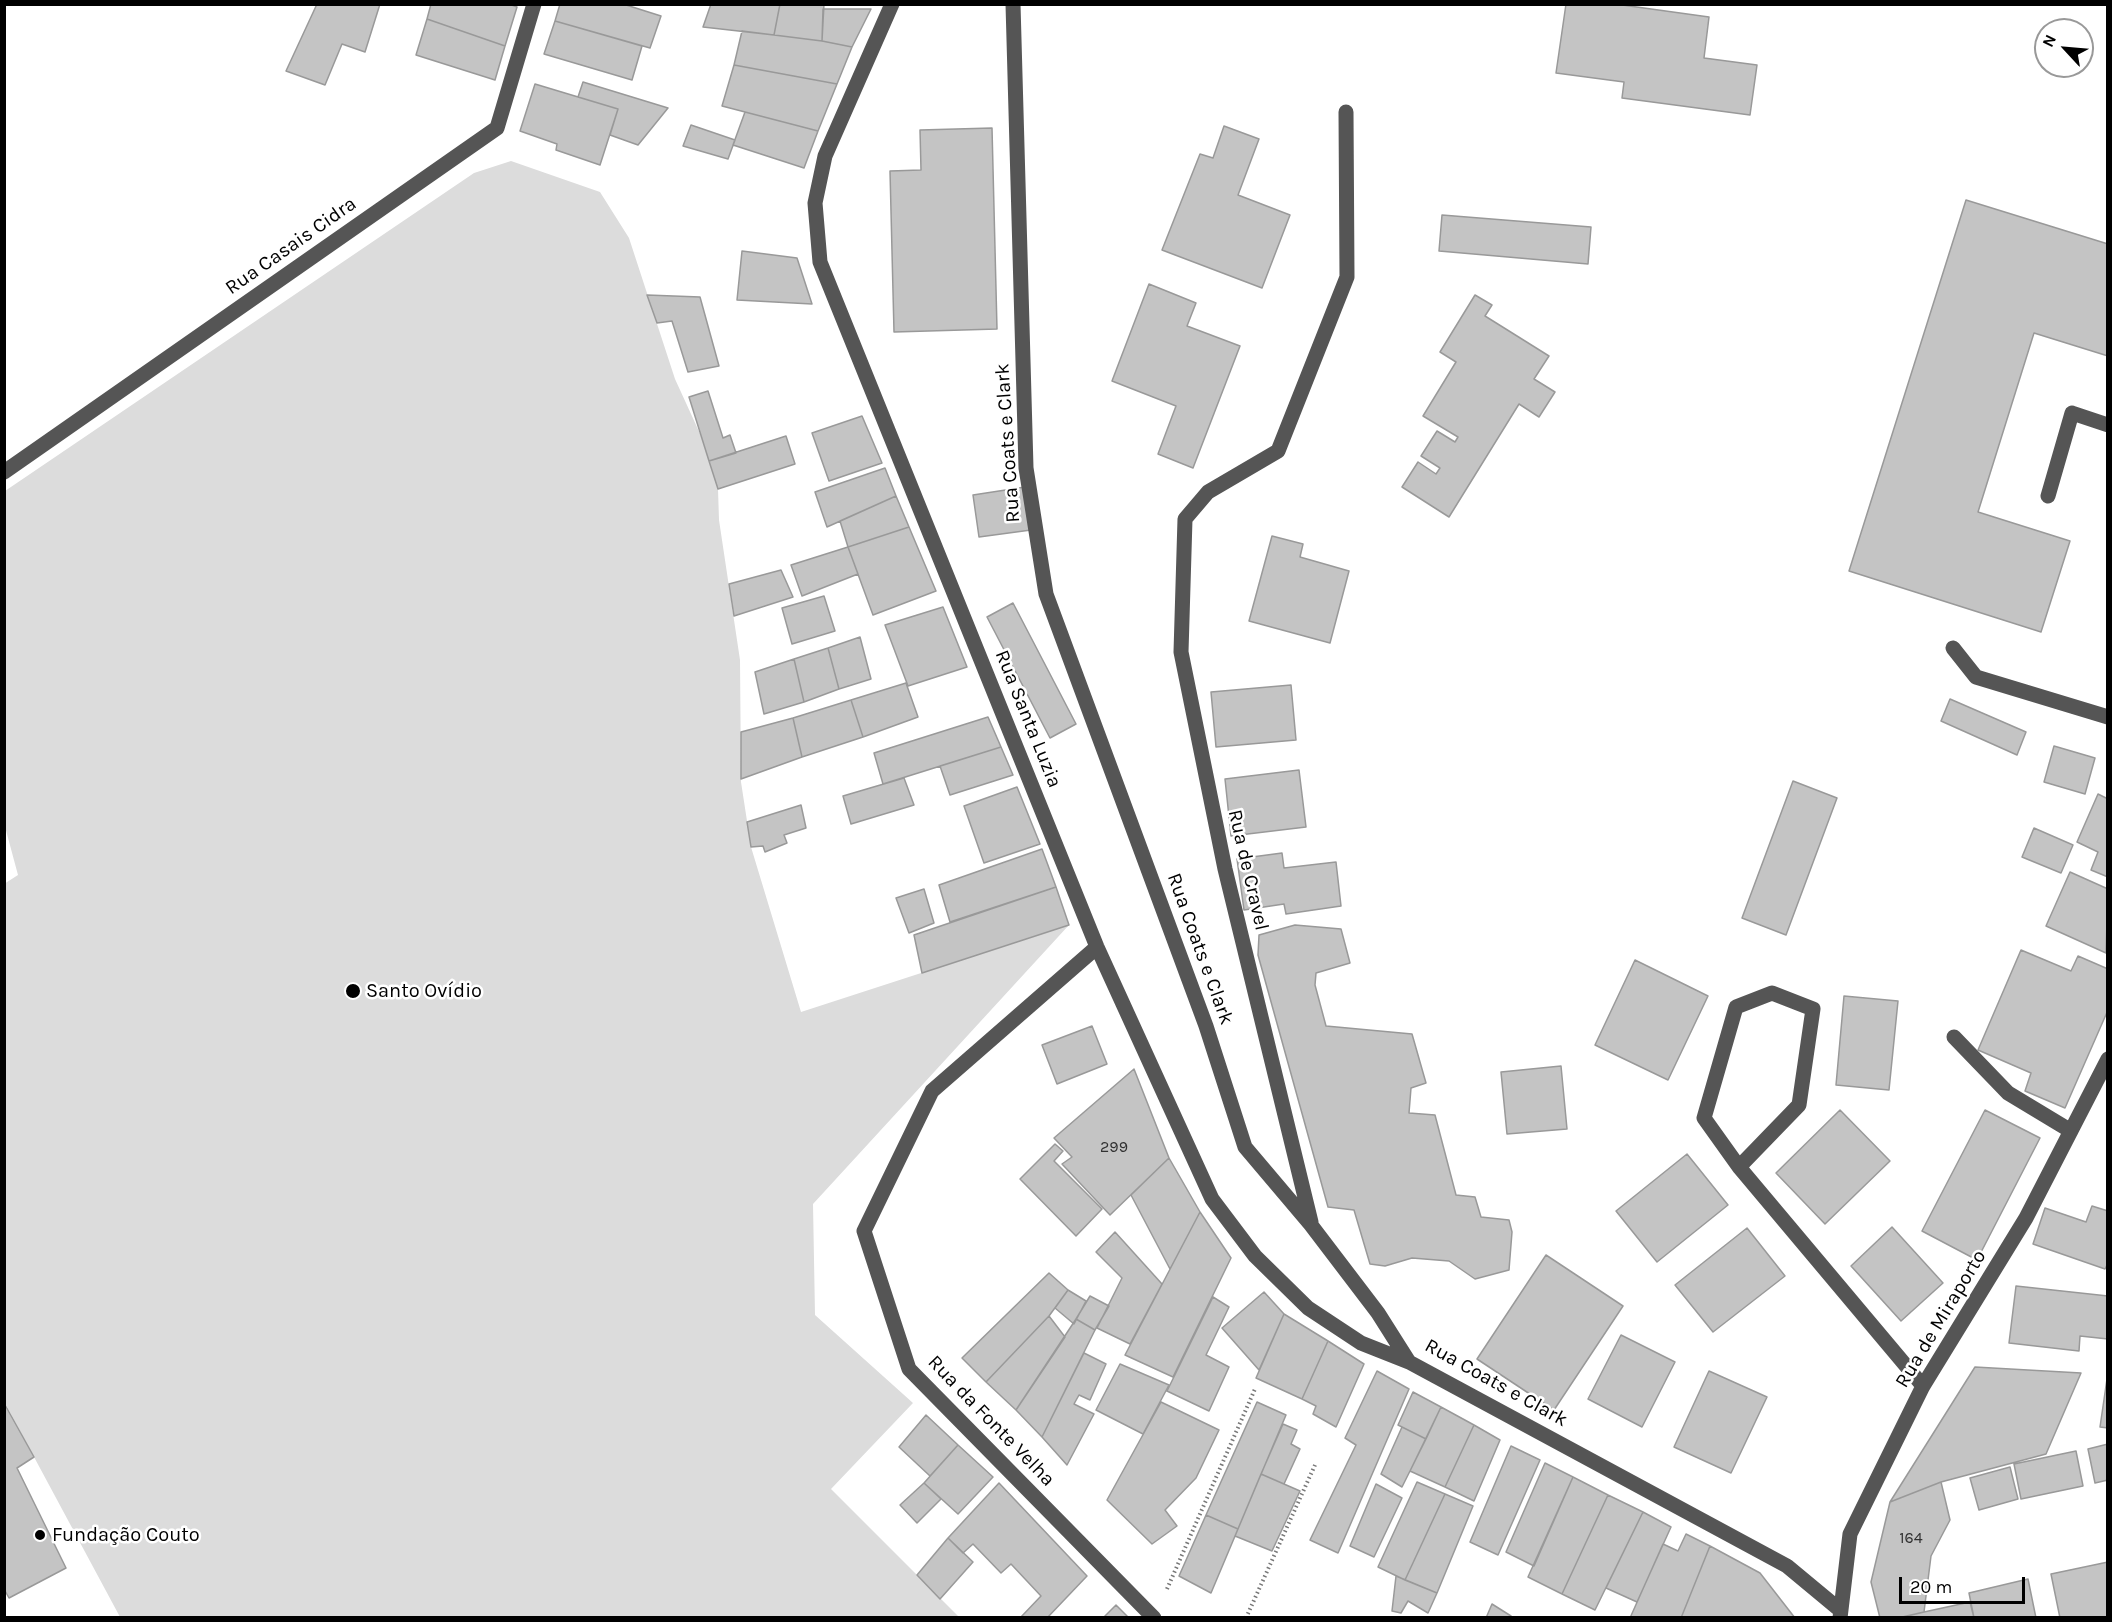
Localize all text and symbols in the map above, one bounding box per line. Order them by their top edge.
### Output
north arrow [2034,18,2094,78]
text: N [2038,31,2060,50]
street label: Rua Casais Cidra [221,192,361,300]
street label: Rua Coats e Clark [990,363,1026,523]
street label: Rua Santa Luzia [989,647,1067,791]
street label: Rua de Cravel [1222,807,1274,933]
street label: Rua Coats e Clark [1161,870,1239,1028]
place label: Santo Ovídio [366,979,482,1003]
marker: Santo Ovídio [344,982,362,1000]
house number: 299 [1100,1137,1128,1157]
street label: Rua de Miraporto [1890,1246,1992,1392]
street label: Rua Coats e Clark [1420,1334,1572,1432]
street label: Rua da Fonte Velha [922,1351,1060,1491]
place label: Fundação Couto [52,1523,200,1547]
marker: Fundação Couto [33,1528,47,1542]
house number: 164 [1899,1528,1923,1548]
scale bar [1902,1565,2028,1603]
text: 20 m [1910,1576,1952,1598]

